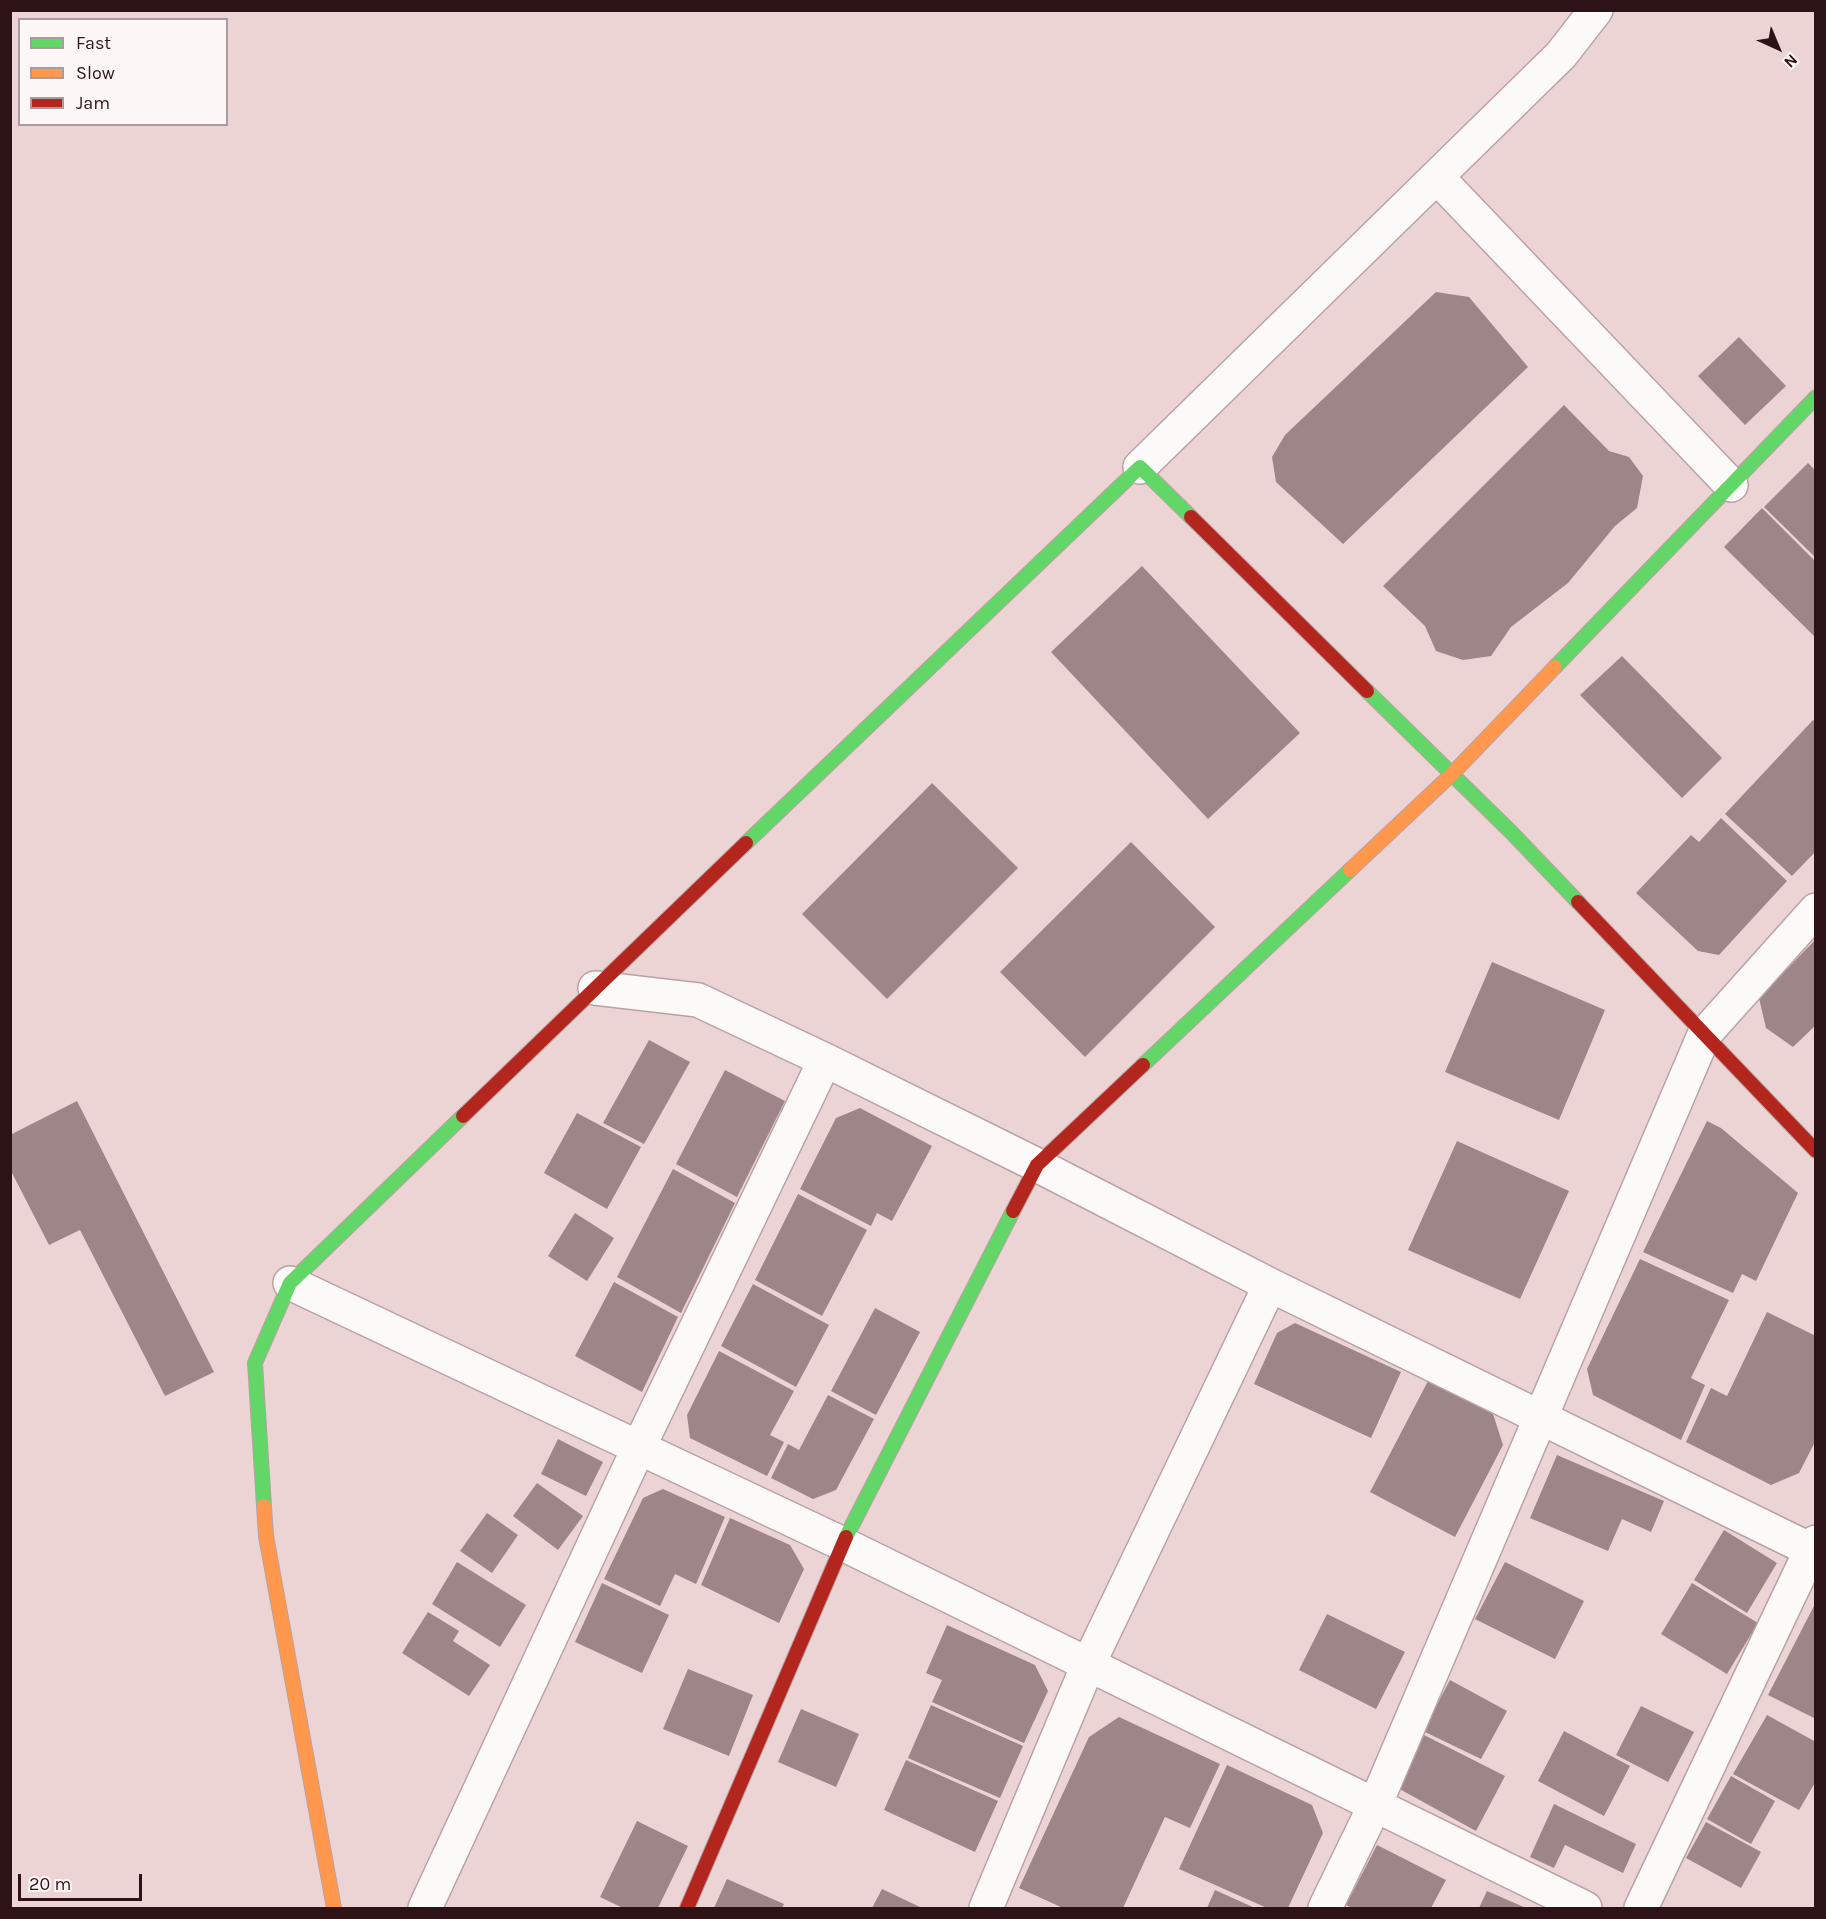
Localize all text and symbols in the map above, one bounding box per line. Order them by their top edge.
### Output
legend [18,18,228,126]
north arrow [1748,18,1808,78]
text: Fast [76,32,111,54]
text: N [1780,50,1802,72]
text: Slow [76,62,115,84]
text: Jam [76,92,110,114]
scale bar [21,1862,146,1900]
text: 20 m [29,1873,71,1895]

